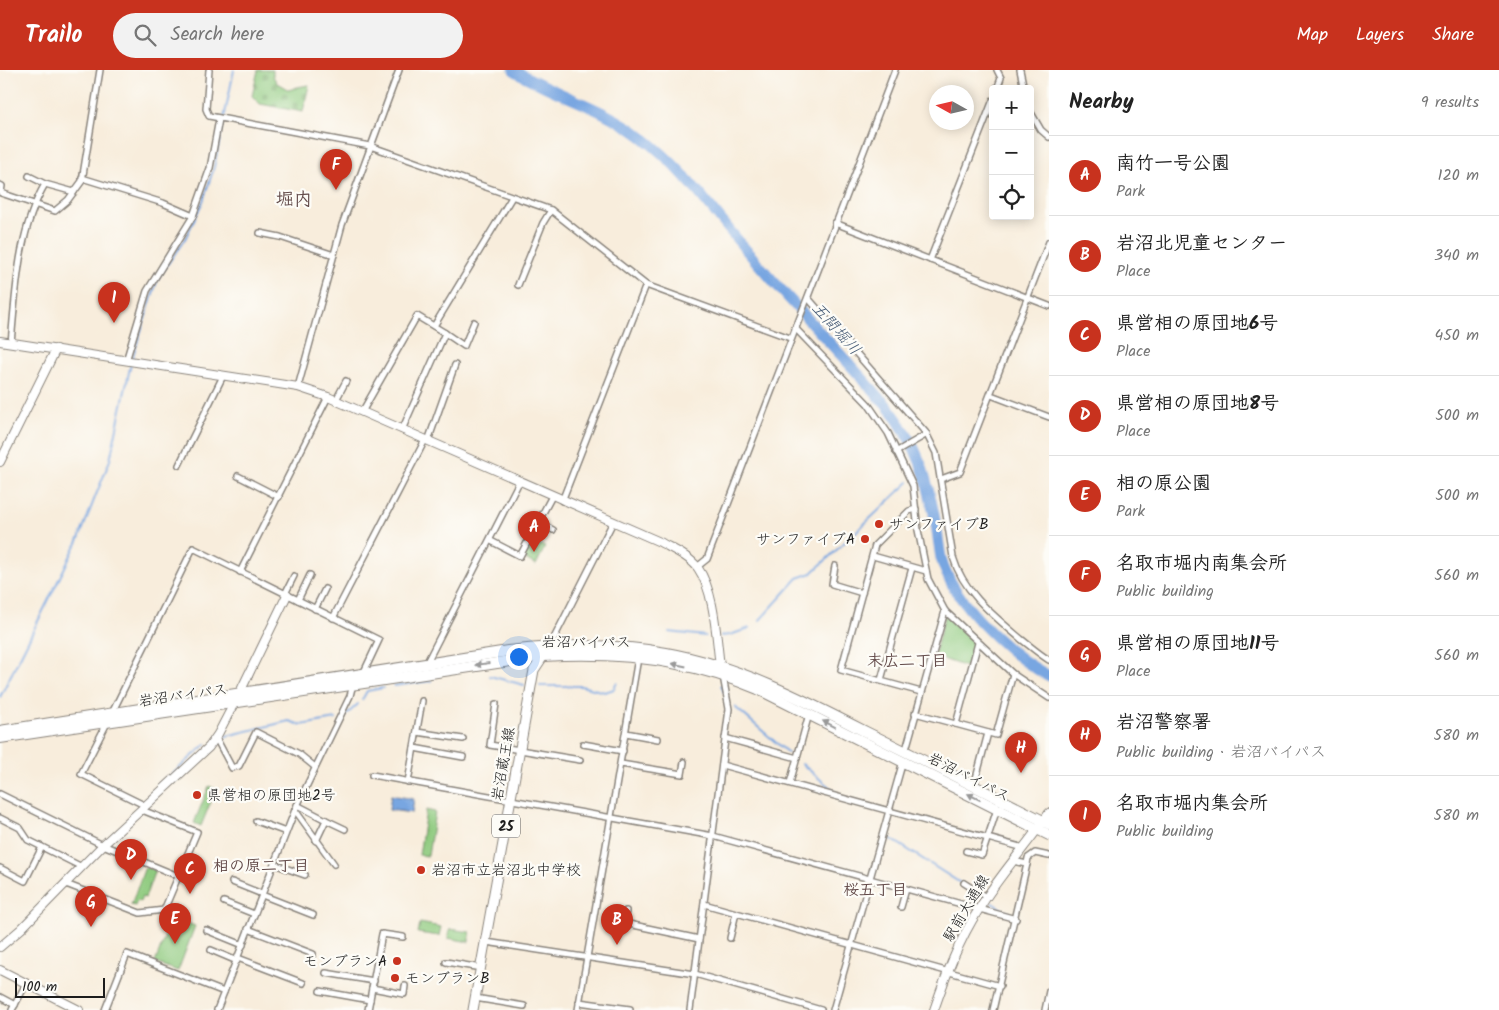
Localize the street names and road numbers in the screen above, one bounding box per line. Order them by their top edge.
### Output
street label: 岩沼バイパス [541,631,631,655]
street label: 岩沼バイパス [137,678,229,714]
street label: 岩沼蔵王線 [486,725,522,803]
street label: 岩沼バイパス [923,747,1014,809]
road number: 25 [492,814,520,838]
street label: 駅前大通線 [937,870,996,947]

